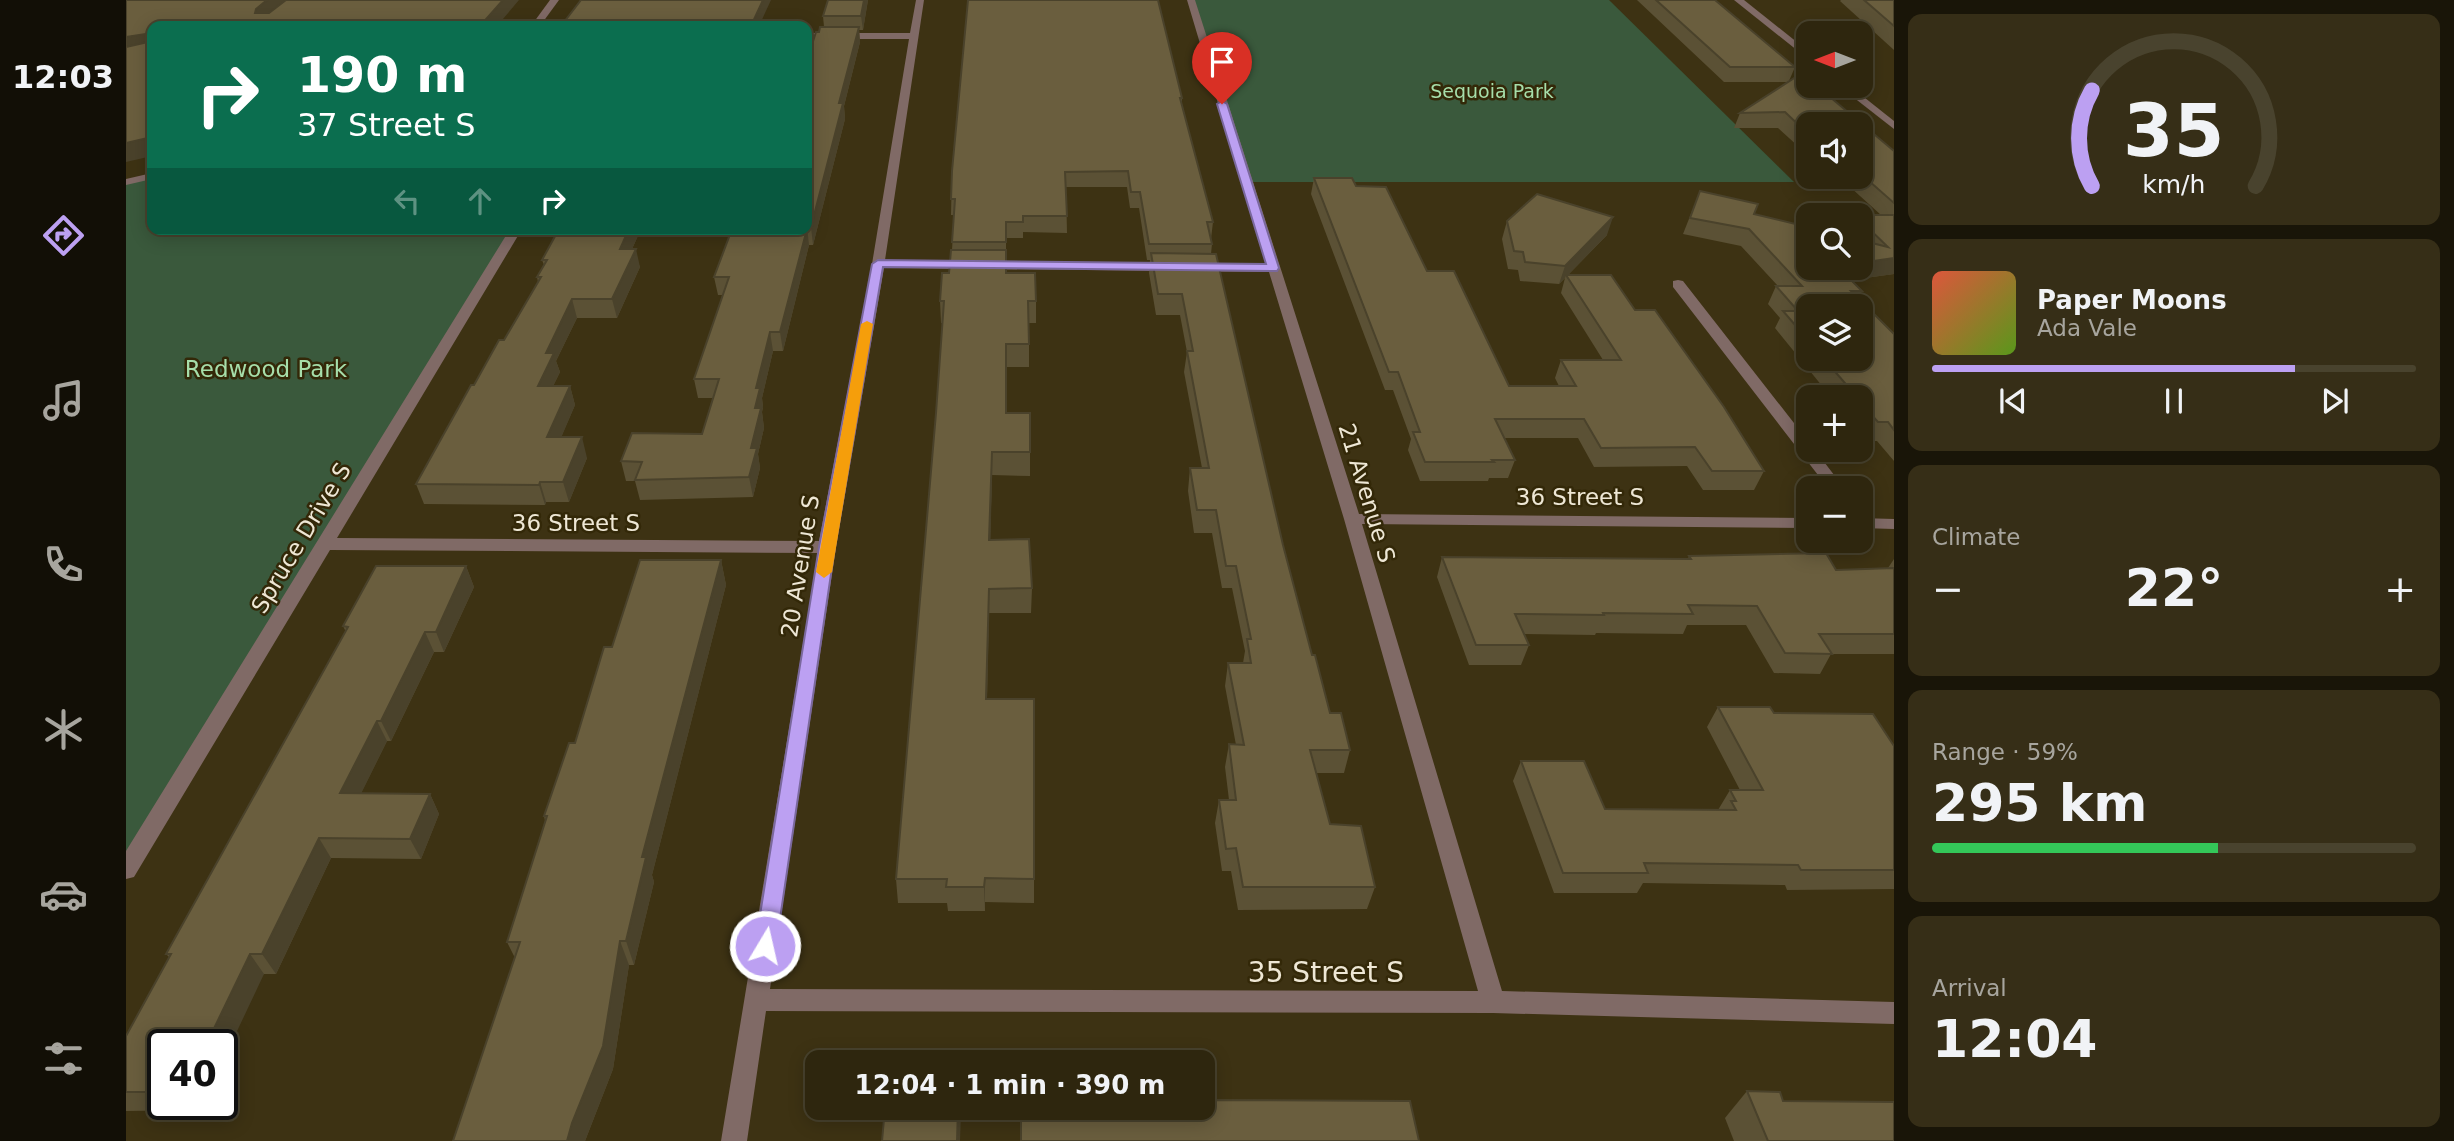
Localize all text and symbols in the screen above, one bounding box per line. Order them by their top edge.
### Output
north arrow [1796,21,1872,98]
map controls [1796,21,1873,553]
pin [1192,32,1252,104]
icon: arrive [1203,43,1241,81]
text: 190 m [297,47,467,104]
icon: right [182,49,273,140]
text: 12:03 [12,58,114,96]
park label: Sequoia Park [1430,80,1554,102]
text: 35 [2123,88,2225,173]
text: 37 Street S [297,106,476,144]
button: sound [1796,112,1873,189]
text: km/h [2142,170,2206,199]
icon: left [388,182,426,220]
icon: ahead [461,182,499,220]
icon: right [534,182,572,220]
button: search [1796,203,1873,280]
icon: directions [39,211,88,260]
text: Paper Moons [2037,285,2227,315]
button: layers [1796,294,1873,371]
text: Ada Vale [2037,315,2137,341]
park label: Redwood Park [185,356,348,382]
icon: music [39,376,88,425]
icon: previous [1994,382,2032,420]
icon: pause [2155,382,2193,420]
icon: next [2316,382,2354,420]
button: + [1796,385,1873,462]
street label: 21 Avenue S [1334,420,1400,566]
street label: Spruce Drive S [246,458,356,618]
button: − [1796,476,1873,553]
street label: 36 Street S [1516,484,1644,510]
street label: 20 Avenue S [776,493,824,639]
street label: 36 Street S [512,510,640,536]
text: Climate [1932,524,2021,550]
icon: phone [39,540,88,589]
text: 22° [2125,558,2223,618]
text: − [1932,567,1964,611]
text: + [2384,567,2416,611]
icon: climate [39,705,88,754]
text: Range · 59% [1932,739,2078,765]
text: 295 km [1932,773,2147,833]
icon: car [39,870,88,919]
position arrow [728,909,802,983]
street label: 35 Street S [1248,956,1404,989]
text: Arrival [1932,975,2007,1001]
text: 12:04 [1932,1009,2098,1069]
speed limit sign: 40 [147,1029,238,1120]
icon: filters [39,1034,88,1083]
text: 12:04 · 1 min · 390 m [855,1070,1165,1100]

